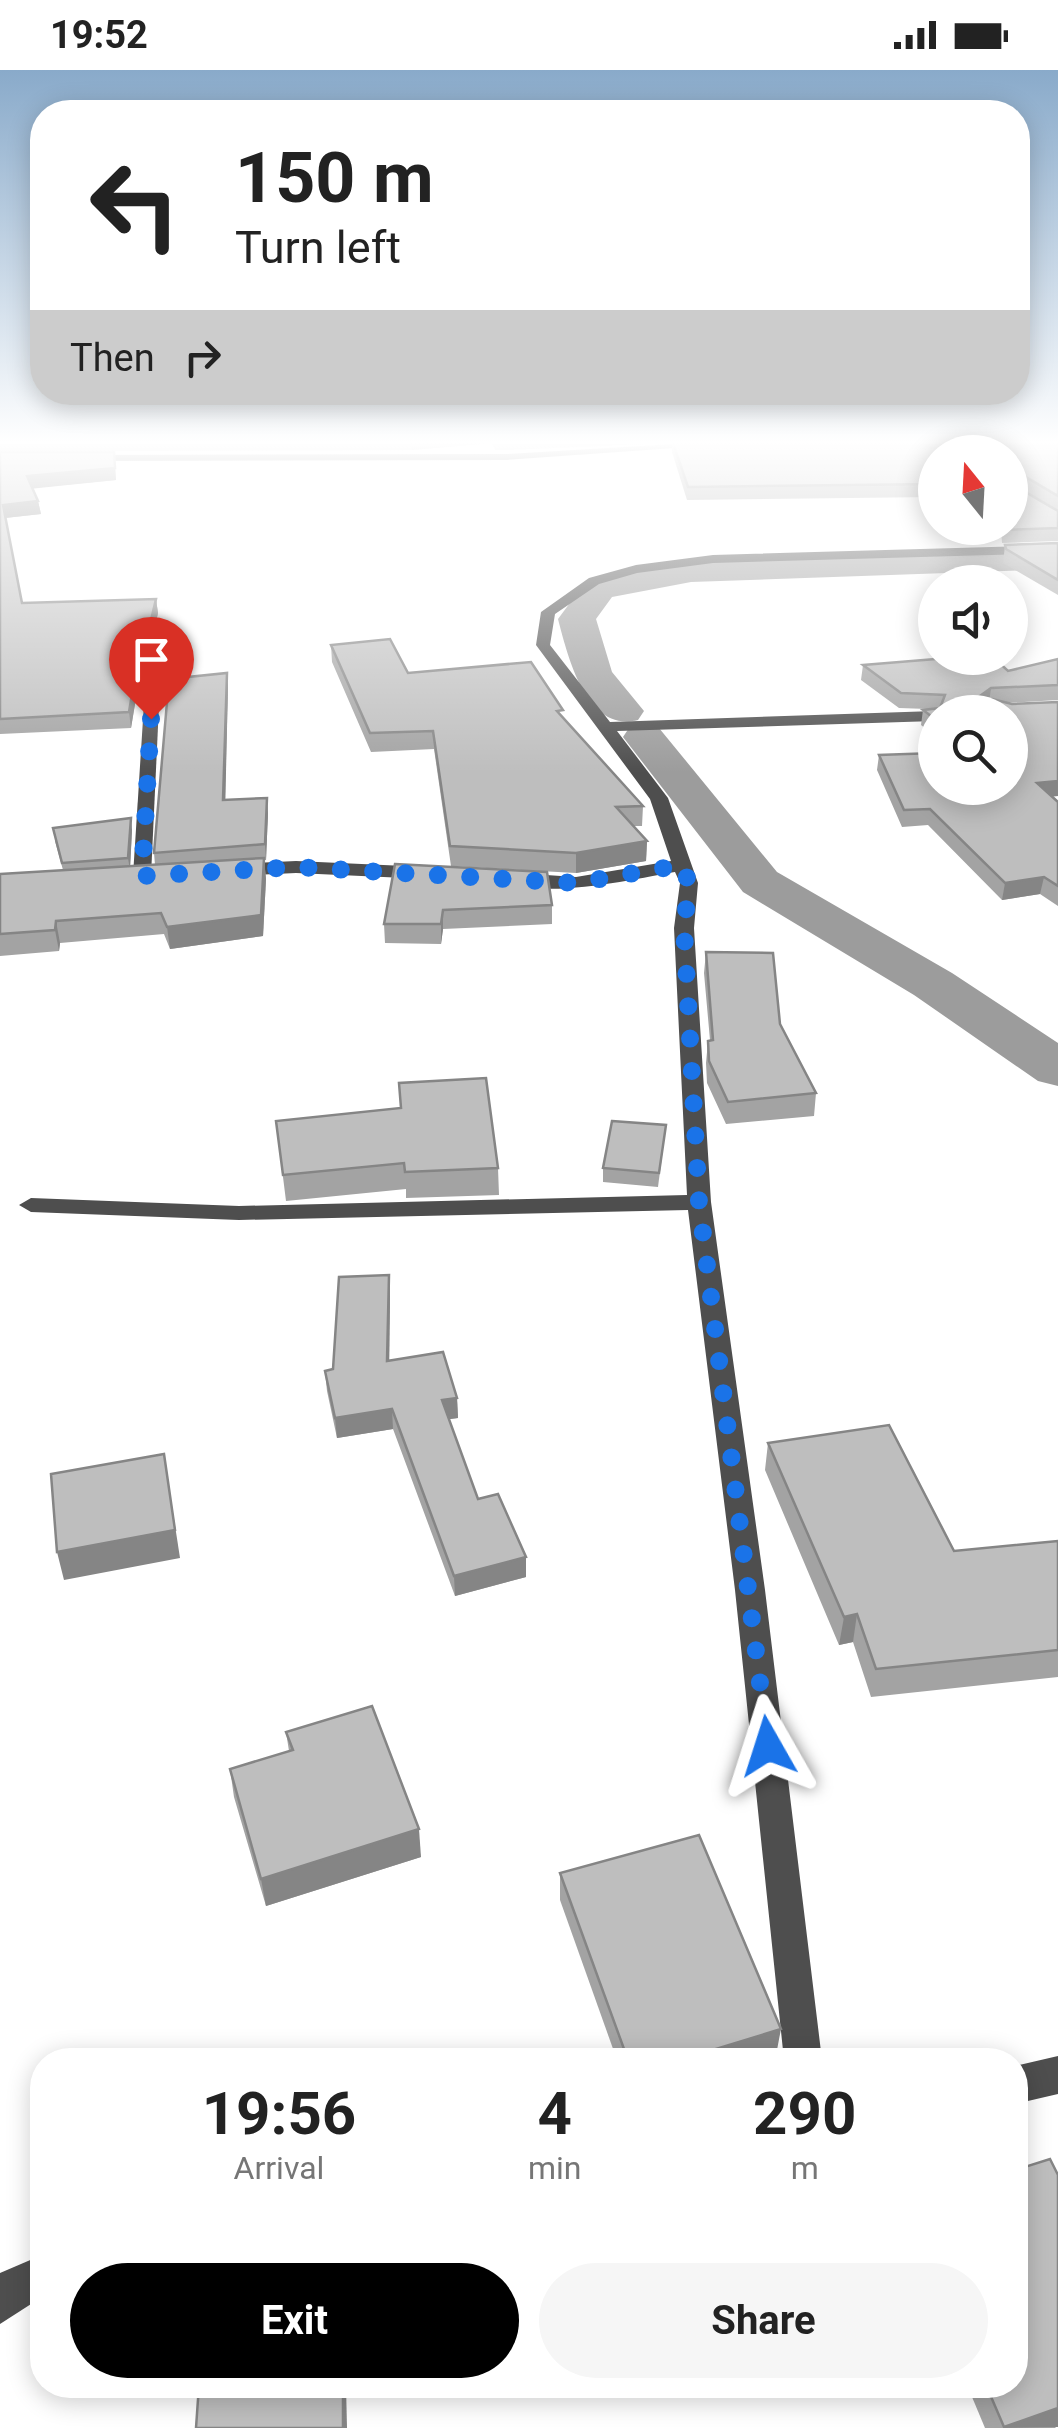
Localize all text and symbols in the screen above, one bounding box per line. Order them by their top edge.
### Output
text: 19:52 [50,13,148,57]
text: 150 m [235,137,434,219]
icon: left [70,140,200,270]
text: Turn left [235,221,401,274]
icon: right [175,330,230,385]
text: Then [70,336,155,380]
north arrow [918,435,1028,545]
map controls [918,435,1028,805]
button: sound [918,565,1028,675]
pin [109,617,194,720]
icon: arrive [124,632,179,687]
button: search [918,695,1028,805]
position arrow [716,1694,820,1798]
text: 19:56 [202,2078,356,2149]
text: 4 [537,2078,572,2149]
text: 290 [753,2078,856,2149]
text: Arrival [234,2149,324,2187]
text: min [528,2149,581,2187]
text: m [791,2149,819,2187]
button: Exit [70,2263,519,2378]
button: Share [539,2263,988,2378]

